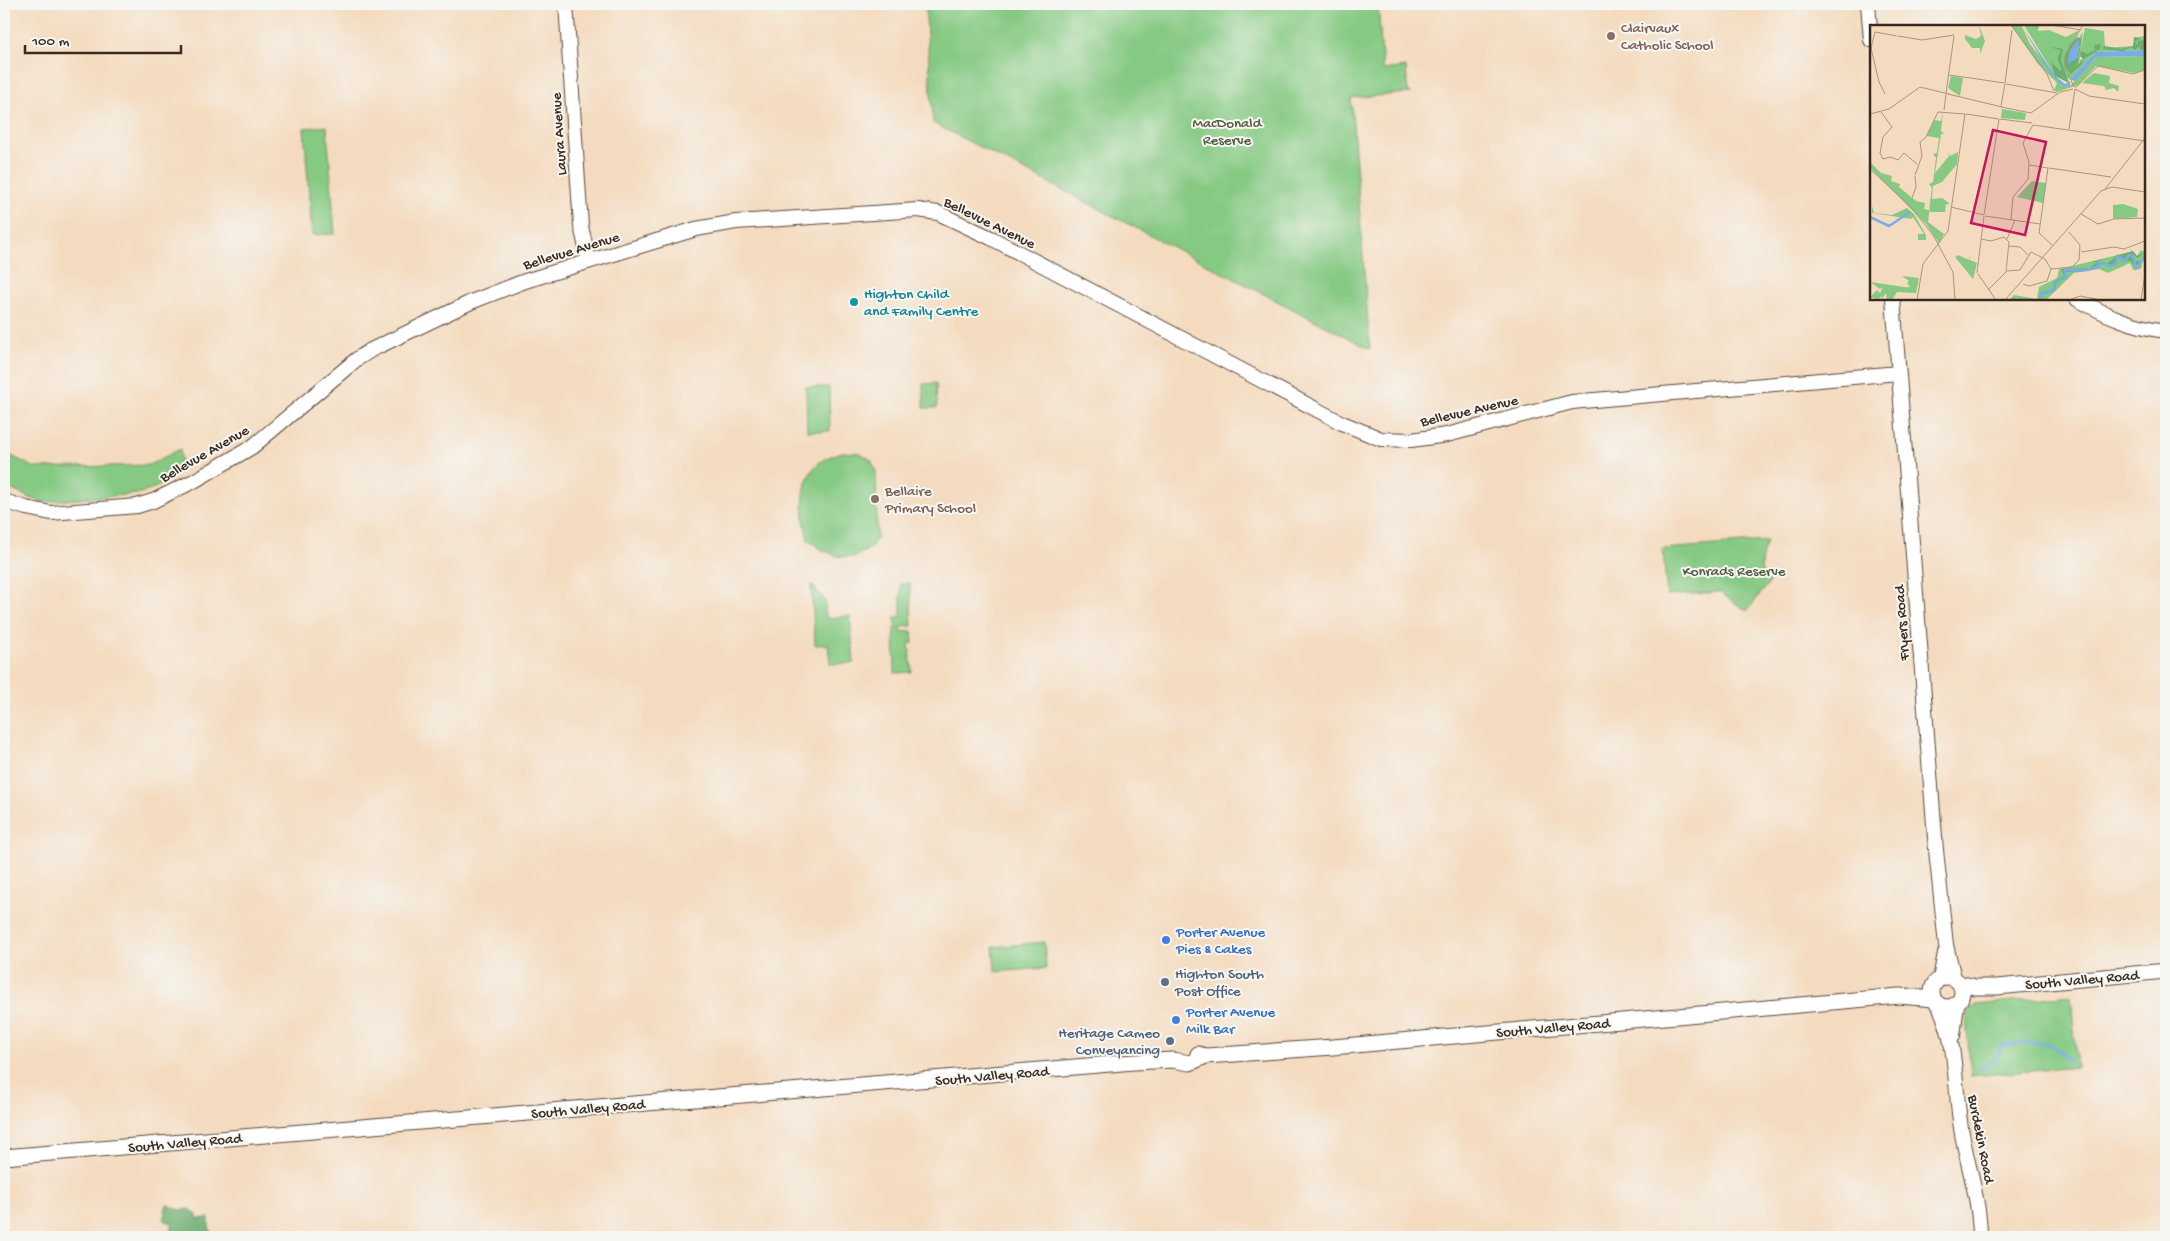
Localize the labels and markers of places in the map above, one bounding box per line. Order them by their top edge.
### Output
place label: Clairvaux Catholic School [1621,20,1714,55]
marker: Clairvaux Catholic School [1605,30,1617,42]
place label: Highton Child and Family Centre [864,286,978,321]
marker: Highton Child and Family Centre [848,296,860,308]
place label: Bellaire Primary School [884,483,976,518]
marker: Bellaire Primary School [869,493,881,505]
place label: Porter Avenue Pies & Cakes [1175,924,1265,959]
marker: Porter Avenue Pies & Cakes [1160,934,1172,946]
place label: Highton South Post Office [1174,966,1264,1001]
marker: Highton South Post Office [1159,976,1171,988]
place label: Porter Avenue Milk Bar [1185,1004,1275,1039]
marker: Porter Avenue Milk Bar [1170,1014,1182,1026]
place label: Heritage Cameo Conveyancing [1058,1025,1160,1060]
marker: Heritage Cameo Conveyancing [1164,1035,1176,1047]

